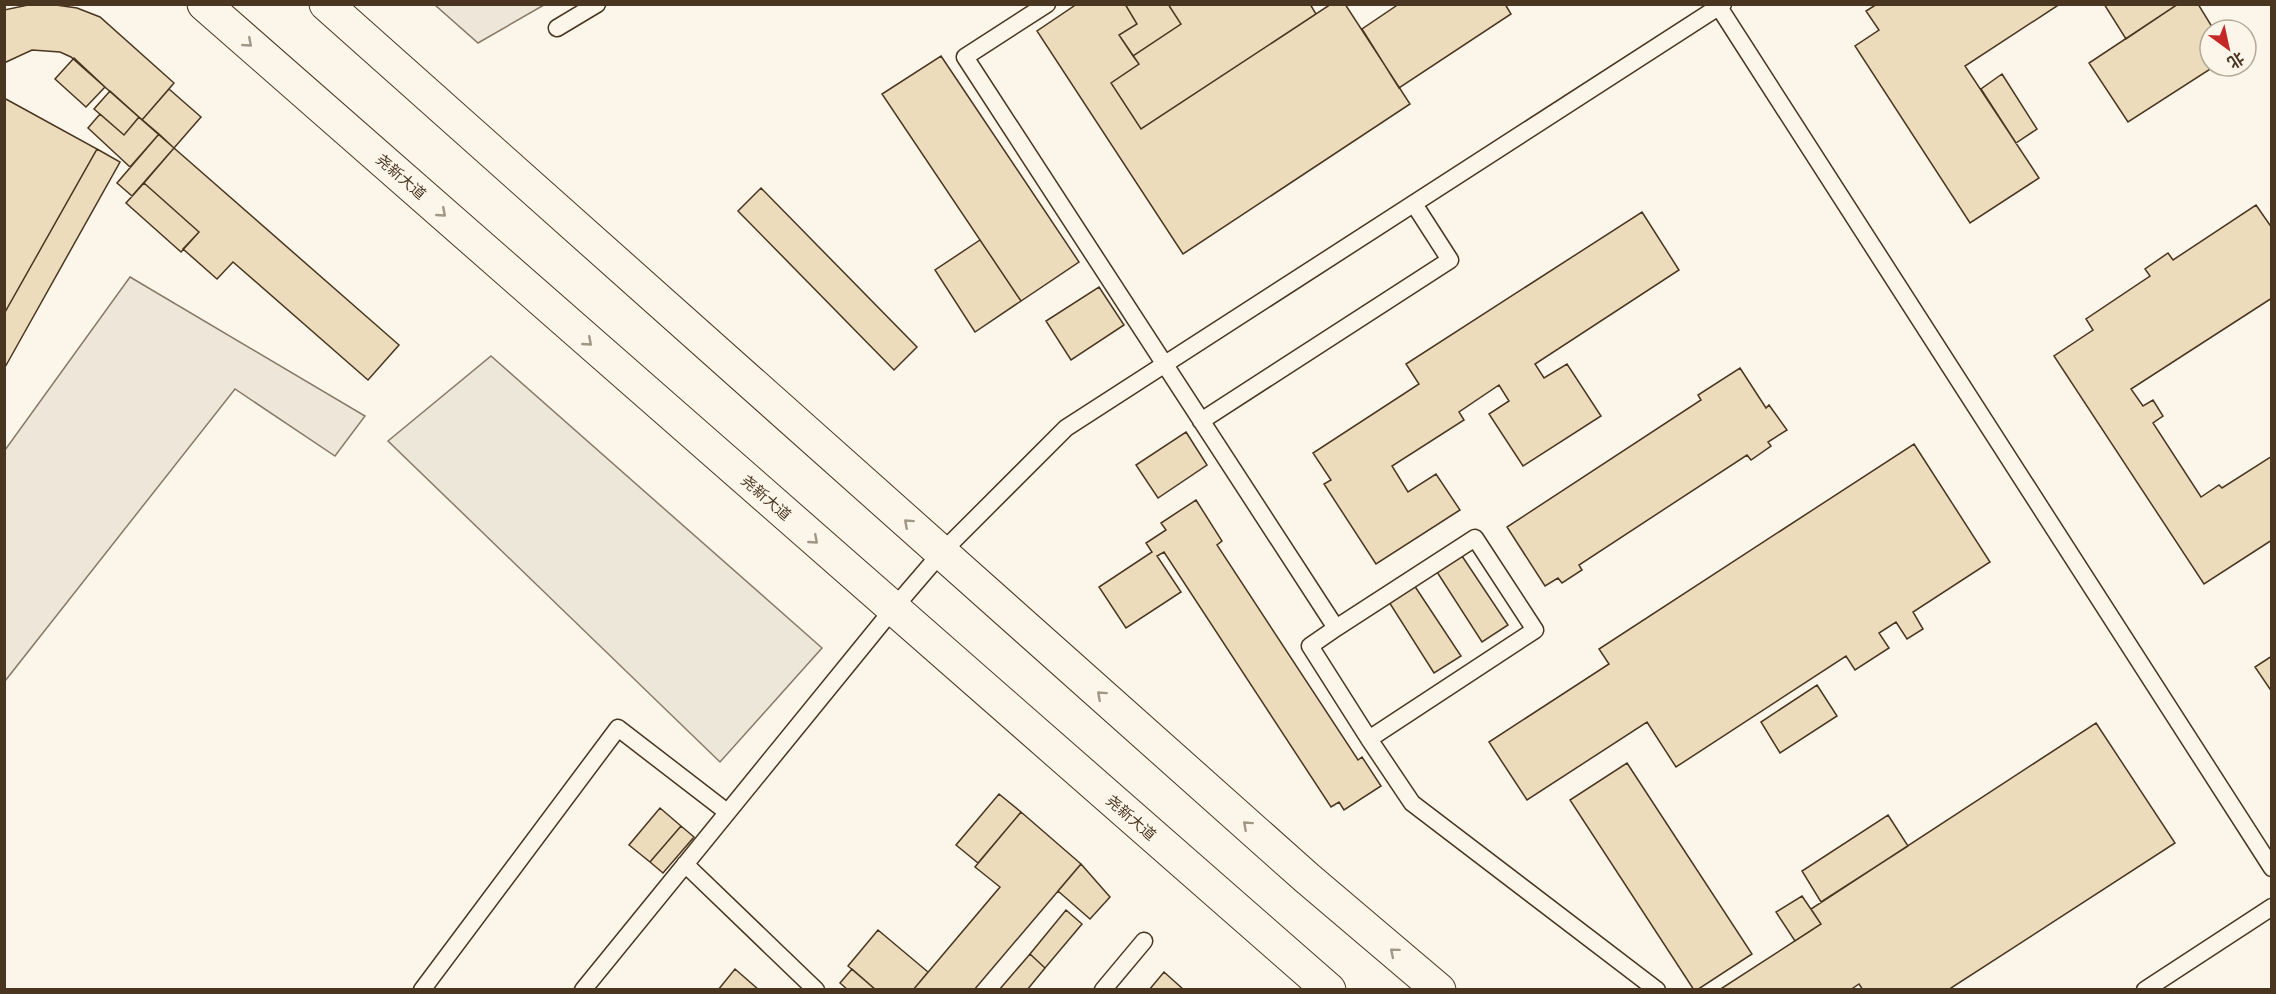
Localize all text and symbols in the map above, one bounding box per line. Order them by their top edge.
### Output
north arrow [2198,18,2258,78]
one-way arrow [241,36,252,47]
text: 北 [2223,47,2248,73]
street label: 尧新大道 [372,150,430,204]
one-way arrow [435,206,446,217]
one-way arrow [581,335,592,346]
street label: 尧新大道 [737,471,795,525]
one-way arrow [904,519,915,530]
one-way arrow [807,532,818,543]
one-way arrow [1097,691,1108,702]
street label: 尧新大道 [1102,791,1160,845]
one-way arrow [1242,821,1253,832]
one-way arrow [1390,948,1401,959]

